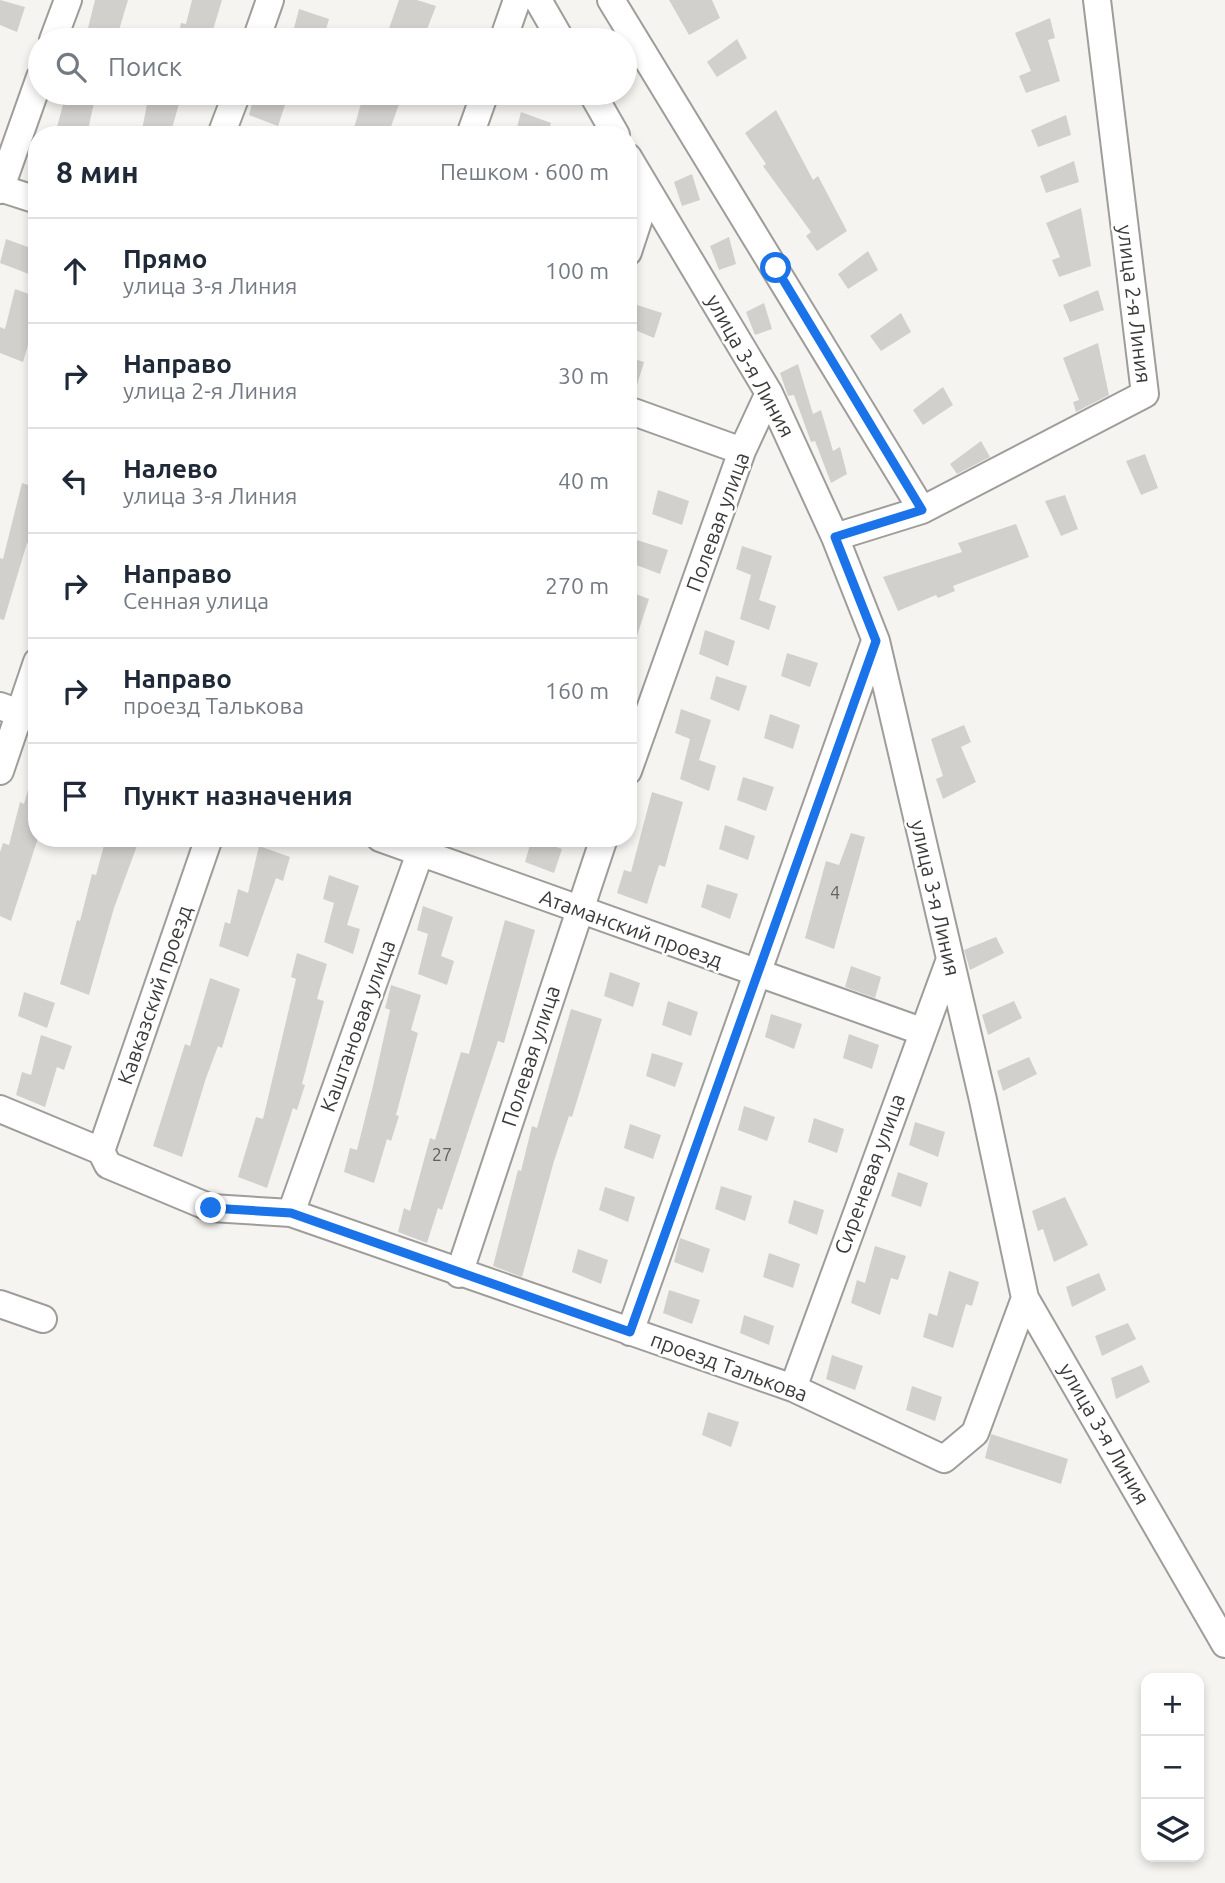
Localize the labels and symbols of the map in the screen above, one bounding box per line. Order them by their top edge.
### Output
street label: улица 2-я Линия [1113,223,1157,384]
route start [760,252,791,283]
street label: улица 3-я Линия [702,290,800,441]
street label: Полевая улица [681,449,753,595]
street label: улица 3-я Линия [906,817,966,978]
house number: 4 [830,882,840,902]
street label: Атаманский проезд [537,884,726,972]
street label: Кавказский проезд [112,902,196,1087]
street label: Каштановая улица [315,936,399,1115]
street label: Полевая улица [496,982,564,1129]
street label: Сиреневая улица [829,1090,909,1257]
house number: 27 [432,1144,452,1164]
route end [195,1192,226,1223]
street label: проезд Талькова [648,1327,811,1406]
street label: улица 3-я Линия [1055,1359,1155,1508]

